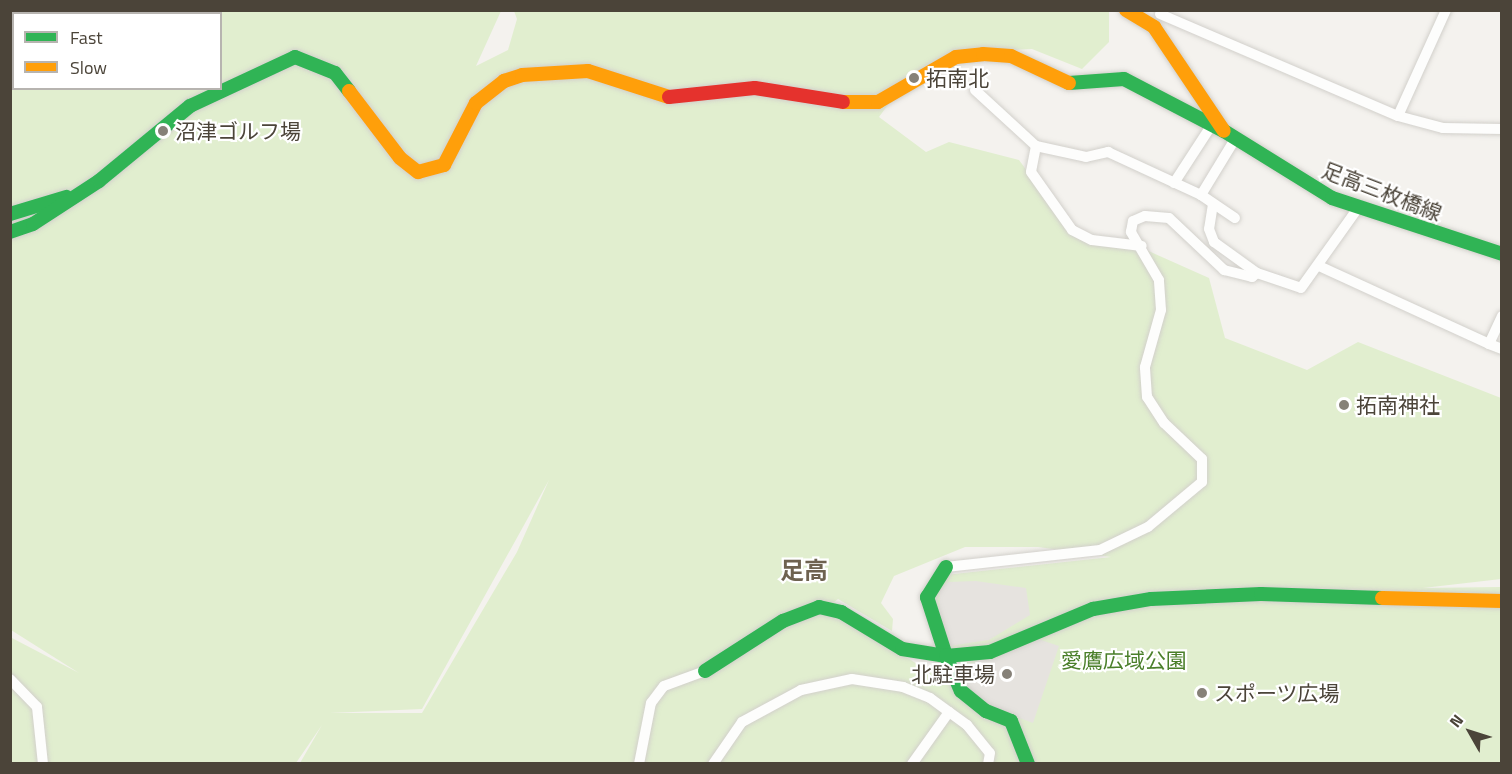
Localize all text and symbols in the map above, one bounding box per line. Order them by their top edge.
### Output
legend [12,12,222,90]
text: Fast [70,24,103,51]
text: Slow [70,54,107,81]
place label: 拓南北 [926,65,989,91]
marker: 拓南北 [907,71,921,85]
place label: 沼津ゴルフ場 [175,118,301,144]
marker: 沼津ゴルフ場 [156,124,170,138]
street label: 足高三枚橋線 [1319,157,1445,225]
place label: 拓南神社 [1356,392,1440,418]
marker: 拓南神社 [1337,398,1351,412]
district label: 足高 [780,557,828,585]
park label: 愛鷹広域公園 [1061,647,1187,673]
place label: 北駐車場 [911,661,995,687]
marker: 北駐車場 [1000,667,1014,681]
place label: スポーツ広場 [1214,680,1340,706]
marker: スポーツ広場 [1195,686,1209,700]
north arrow [1440,702,1500,762]
text: N [1443,709,1469,733]

